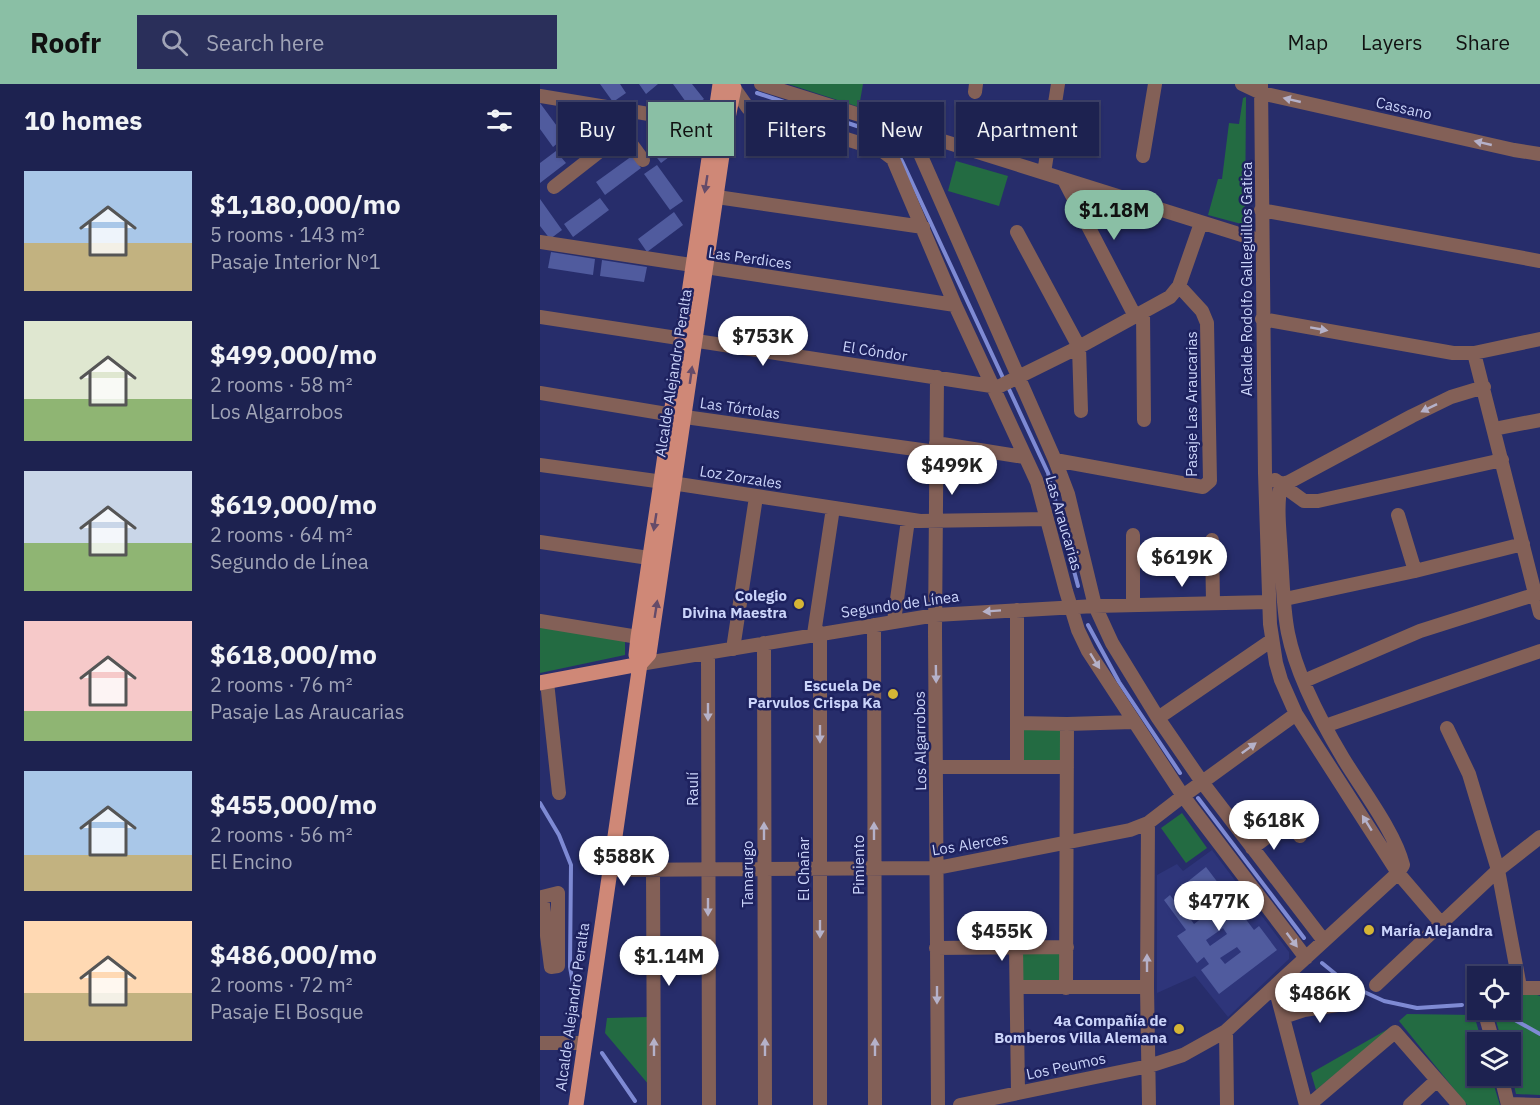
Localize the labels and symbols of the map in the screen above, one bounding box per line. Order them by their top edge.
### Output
street label: Cassano [1374,92,1434,124]
one-way arrow [1283,95,1302,105]
one-way arrow [1473,138,1492,147]
street label: Alcalde Rodolfo Galleguillos Gatica [1237,162,1256,396]
one-way arrow [701,174,710,193]
pin: $1.18M [1065,190,1163,241]
street label: Las Perdices [707,243,793,273]
street label: Alcalde Alejandro Peralta [650,288,696,458]
pin: $753K [721,316,805,367]
one-way arrow [1310,325,1329,334]
street label: Pasaje Las Araucarias [1182,331,1201,477]
street label: El Cóndor [841,337,909,366]
one-way arrow [686,366,695,385]
street label: Las Tórtolas [699,393,781,423]
one-way arrow [1421,403,1438,412]
pin: $499K [910,445,994,496]
street label: Loz Zorzales [698,461,784,493]
street label: Las Araucarias [1041,473,1087,573]
one-way arrow [650,512,659,531]
pin: $619K [1140,537,1224,588]
place label: Colegio Divina Maestra [682,586,787,622]
street label: Segundo de Línea [840,586,960,622]
marker: Colegio Divina Maestra [792,597,806,611]
one-way arrow [651,600,660,619]
one-way arrow [982,607,1001,616]
one-way arrow [1089,653,1100,669]
one-way arrow [931,664,941,683]
place label: Escuela De Parvulos Crispa Ka [748,676,881,712]
marker: Escuela De Parvulos Crispa Ka [886,687,900,701]
street label: Los Algarrobos [910,691,930,791]
one-way arrow [703,702,713,721]
one-way arrow [815,724,825,743]
one-way arrow [1241,742,1257,754]
street label: Raulí [683,772,702,806]
pin: $618K [1232,800,1316,851]
one-way arrow [1361,815,1372,832]
one-way arrow [759,821,769,840]
one-way arrow [869,821,879,840]
street label: Los Alerces [931,829,1009,859]
street label: Pimiento [849,835,868,895]
pin: $588K [582,836,666,887]
street label: El Chañar [794,836,813,901]
street label: Tamarugo [738,841,757,907]
pin: $477K [1177,881,1261,932]
one-way arrow [703,897,713,916]
pin: $455K [960,911,1044,962]
one-way arrow [815,919,825,938]
place label: María Alejandra [1381,921,1493,940]
street label: Alcalde Alejandro Peralta [551,922,593,1092]
marker: María Alejandra [1362,923,1376,937]
one-way arrow [1285,932,1298,948]
pin: $1.14M [620,936,718,987]
one-way arrow [1142,953,1152,972]
pin: $486K [1278,973,1362,1024]
one-way arrow [932,985,942,1004]
place label: 4a Compañía de Bomberos Villa Alemana [994,1011,1167,1047]
marker: 4a Compañía de Bomberos Villa Alemana [1172,1022,1186,1036]
one-way arrow [649,1037,659,1056]
one-way arrow [760,1037,770,1056]
one-way arrow [870,1037,880,1056]
street label: Los Peumos [1024,1048,1108,1084]

